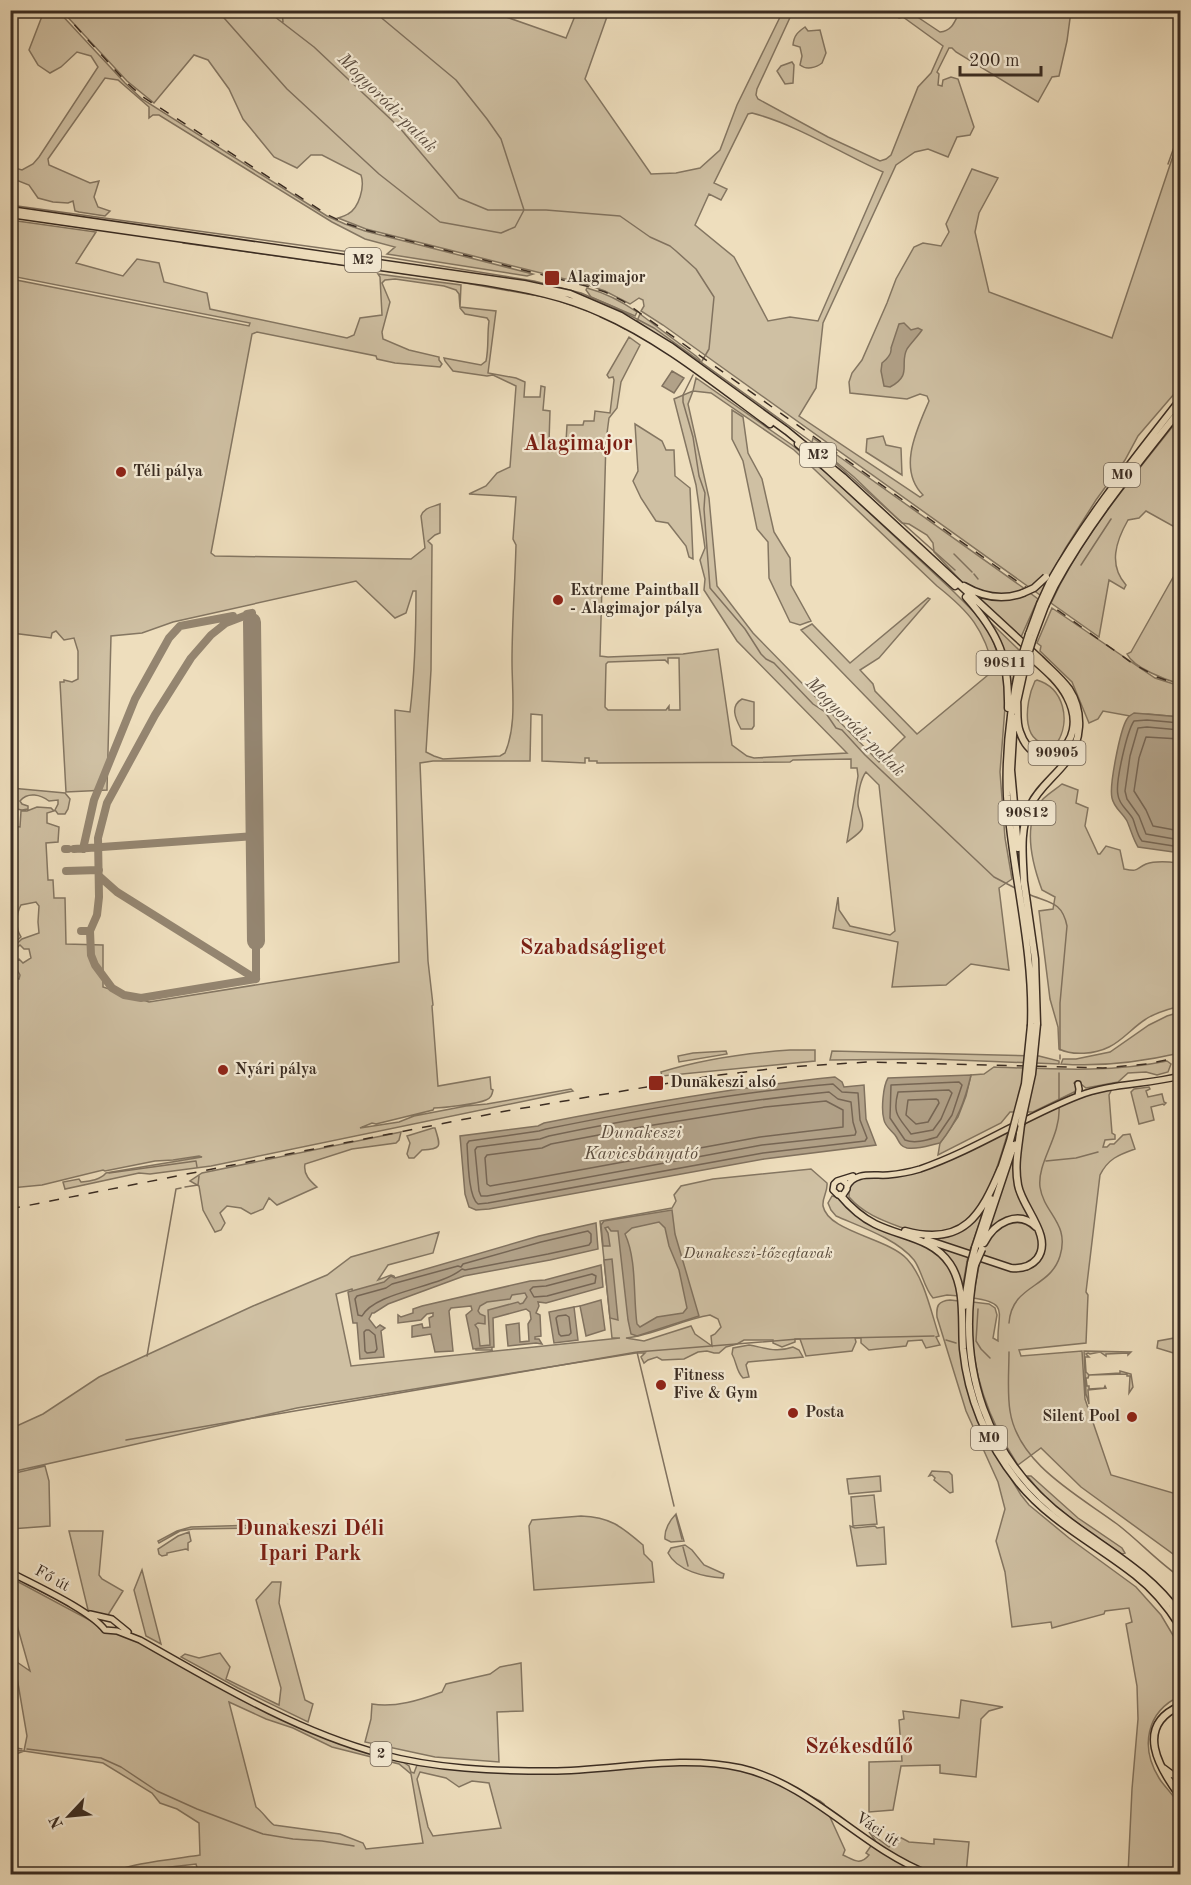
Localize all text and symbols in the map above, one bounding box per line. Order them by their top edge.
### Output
scale bar [960,39,1041,77]
water label: Mogyoródi-patak [333,49,440,156]
text: 200 m [969,52,1020,70]
road number: M2 [345,248,381,272]
marker: Alagimajor [543,269,561,287]
place label: Alagimajor [566,270,646,286]
district label: Alagimajor [523,433,633,455]
road number: M2 [800,443,836,467]
road number: M0 [1104,463,1140,487]
place label: Téli pálya [133,464,203,480]
marker: Téli pálya [114,465,128,479]
place label: Extreme Paintball - Alagimajor pálya [570,583,702,617]
marker: Extreme Paintball - Alagimajor pálya [551,593,565,607]
road number: 90811 [976,651,1034,675]
water label: Mogyoródi-patak [801,673,908,780]
road number: 90905 [1028,741,1086,765]
road number: 90812 [998,801,1056,825]
district label: Szabadságliget [520,937,666,959]
place label: Nyári pálya [235,1062,317,1078]
marker: Nyári pálya [216,1063,230,1077]
marker: Dunakeszi alsó [647,1074,665,1092]
place label: Dunakeszi alsó [670,1075,776,1091]
water label: Dunakeszi Kavicsbányató [583,1124,699,1163]
park label: Dunakeszi-tőzegtavak [682,1246,833,1262]
place label: Fitness Five & Gym [673,1368,758,1402]
marker: Fitness Five & Gym [654,1378,668,1392]
place label: Posta [805,1405,844,1421]
marker: Posta [786,1406,800,1420]
place label: Silent Pool [1042,1409,1120,1425]
marker: Silent Pool [1125,1410,1139,1424]
road number: M0 [971,1426,1007,1450]
district label: Dunakeszi Déli Ipari Park [236,1518,384,1565]
street label: Fő út [32,1563,73,1595]
district label: Székesdűlő [805,1736,913,1758]
road number: 2 [370,1742,392,1766]
north arrow [39,1786,99,1846]
street label: Váci út [852,1810,902,1851]
text: N [47,1812,67,1831]

